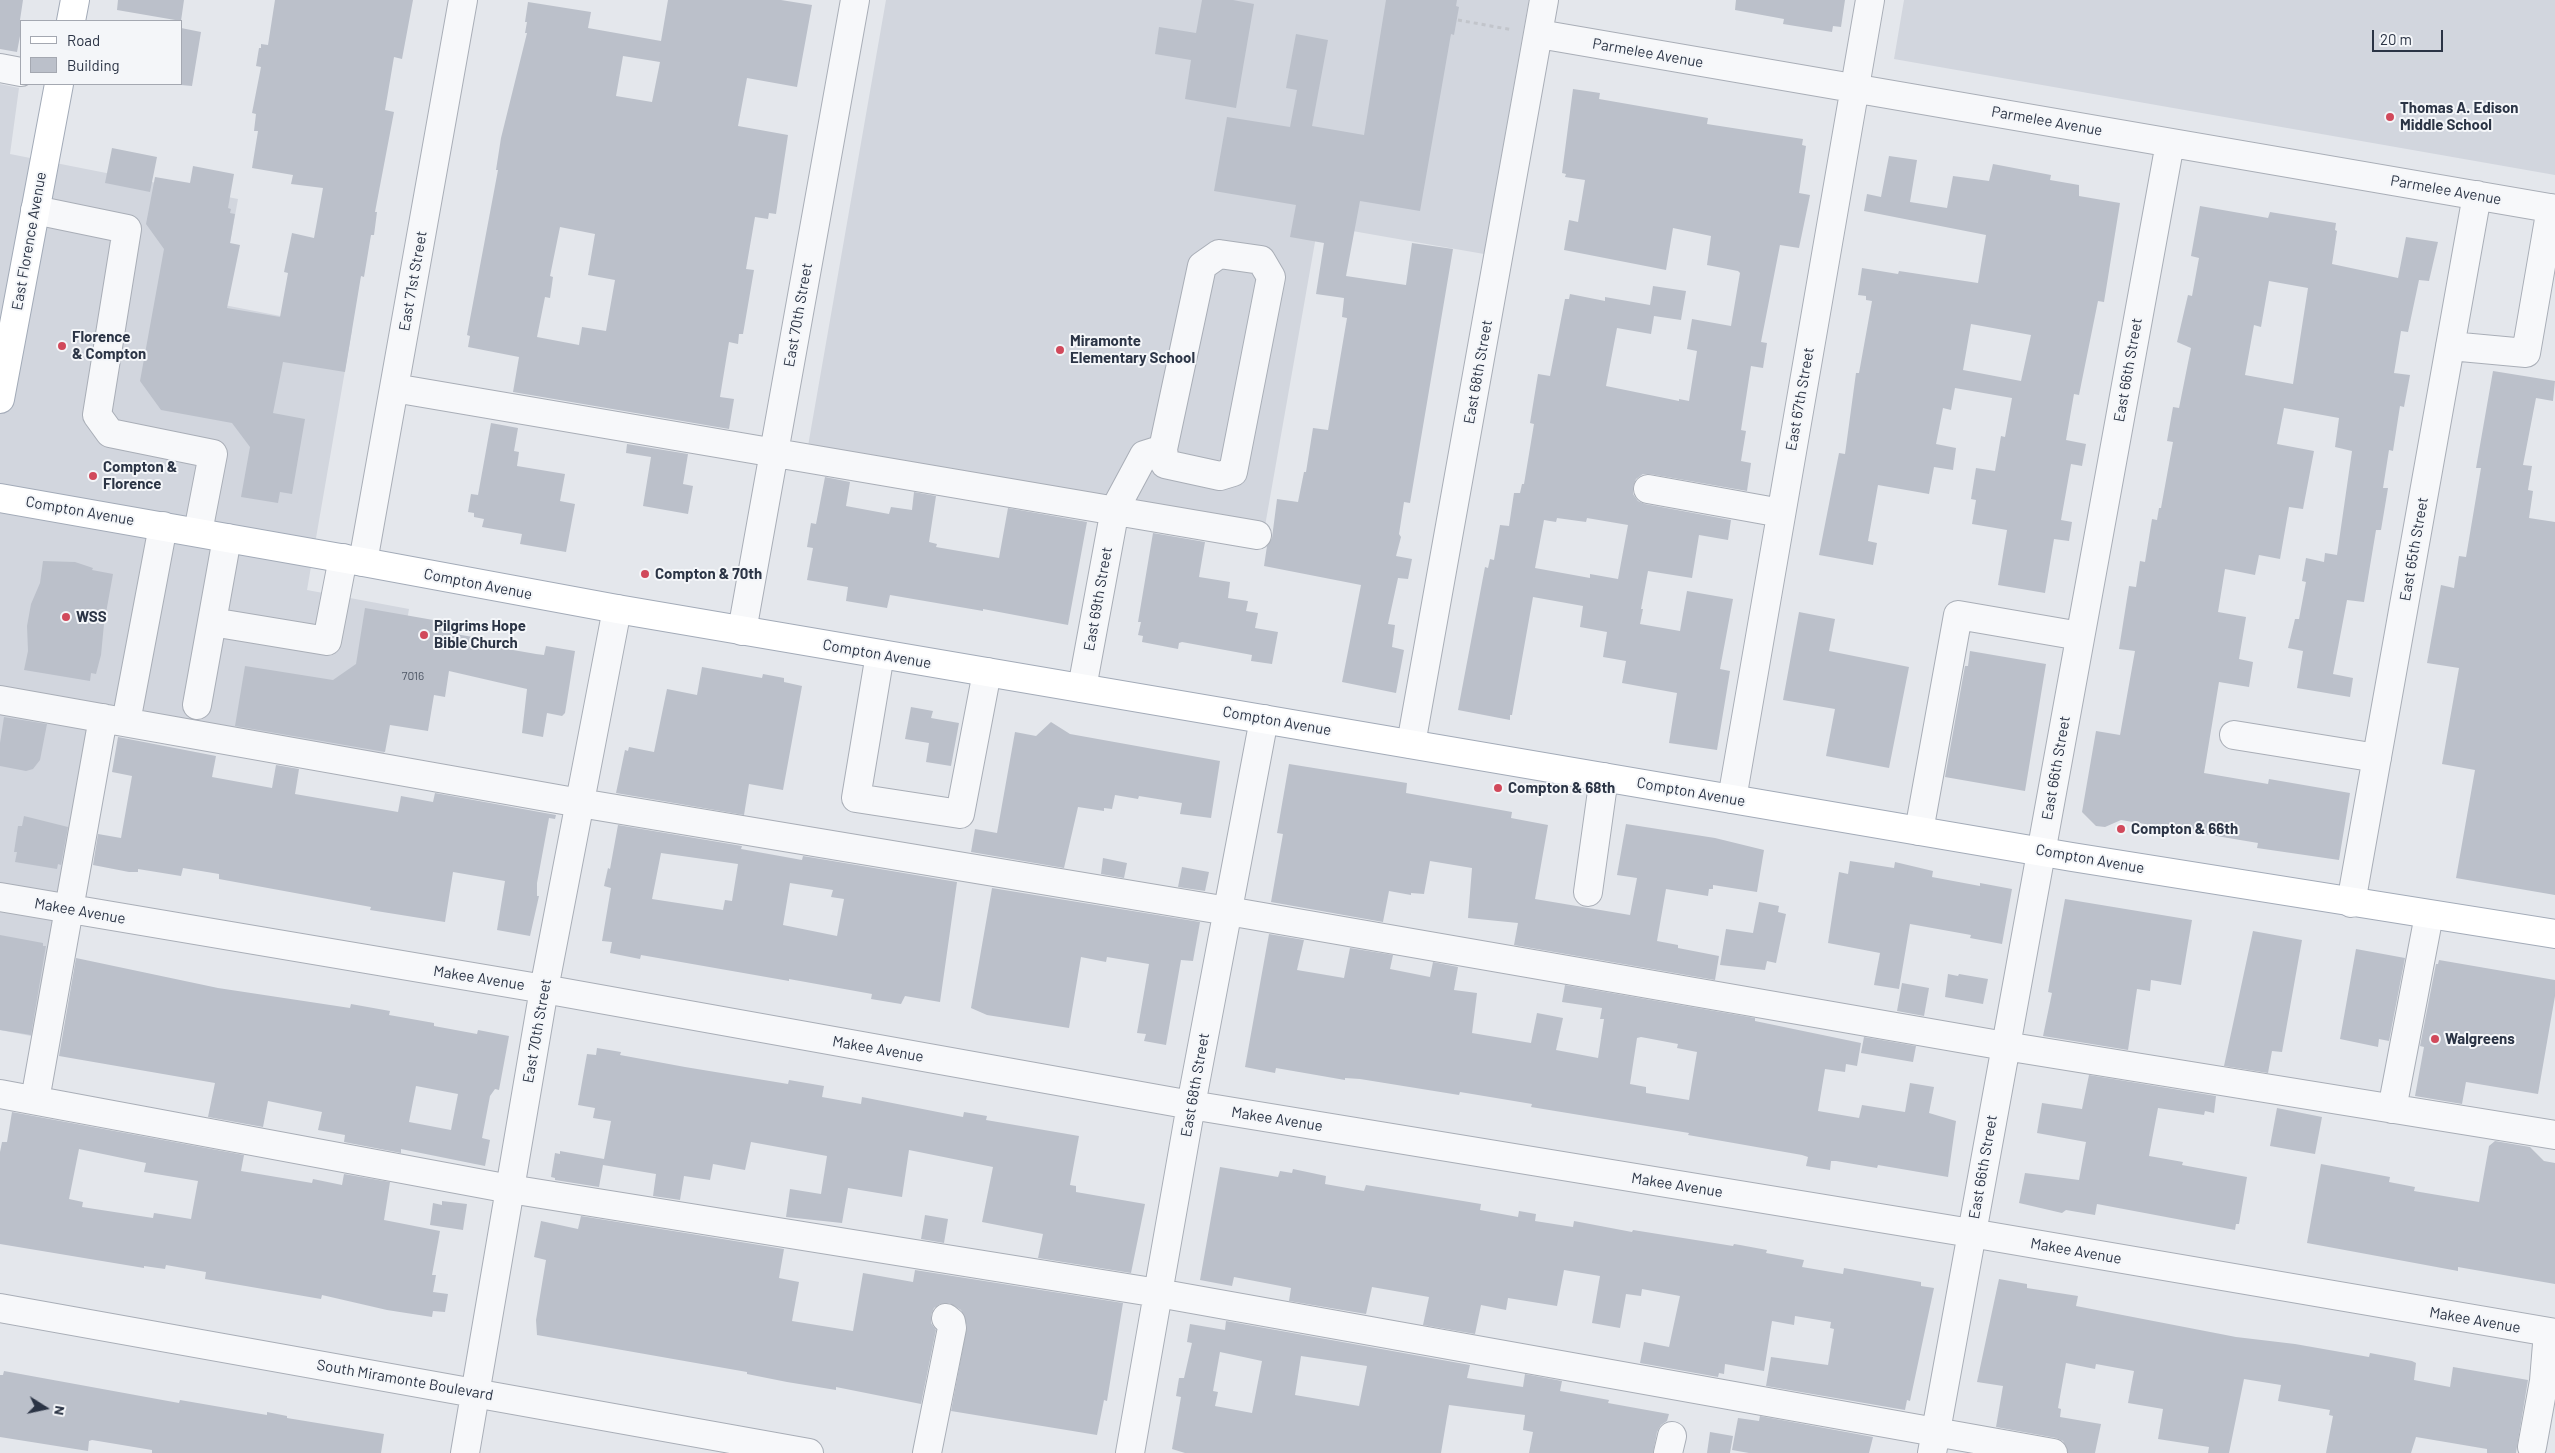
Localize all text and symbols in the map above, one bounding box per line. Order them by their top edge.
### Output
legend [20,20,182,85]
scale bar [2375,20,2446,52]
text: 20 m [2380,30,2412,48]
text: Road [67,31,100,49]
street label: Parmelee Avenue [1591,34,1705,72]
text: Building [67,56,120,74]
place label: Thomas A. Edison Middle School [2400,99,2519,134]
street label: Parmelee Avenue [1990,102,2104,140]
marker: Thomas A. Edison Middle School [2384,111,2396,123]
street label: East Florence Avenue [8,170,50,312]
street label: Parmelee Avenue [2389,171,2503,209]
street label: East 71st Street [395,230,431,332]
street label: East 70th Street [780,262,816,368]
street label: East 66th Street [2110,317,2146,423]
street label: East 68th Street [1460,319,1496,425]
place label: Florence & Compton [72,328,146,363]
place label: Miramonte Elementary School [1070,332,1195,367]
marker: Florence & Compton [56,340,68,352]
marker: Miramonte Elementary School [1054,344,1066,356]
street label: East 67th Street [1782,346,1818,452]
place label: Compton & Florence [103,458,177,493]
marker: Compton & Florence [87,470,99,482]
street label: Compton Avenue [24,493,136,529]
street label: East 65th Street [2396,496,2432,602]
street label: East 69th Street [1080,546,1116,652]
street label: Compton Avenue [422,565,534,603]
place label: Compton & 70th [655,565,762,583]
marker: Compton & 70th [639,568,651,580]
place label: WSS [76,608,107,626]
marker: WSS [60,611,72,623]
place label: Pilgrims Hope Bible Church [434,617,526,652]
marker: Pilgrims Hope Bible Church [418,629,430,641]
street label: Compton Avenue [821,636,933,672]
house number: 7016 [402,669,424,683]
street label: Compton Avenue [1221,703,1333,739]
street label: East 66th Street [2038,715,2074,821]
street label: Compton Avenue [1635,774,1747,810]
place label: Compton & 68th [1508,779,1615,797]
marker: Compton & 68th [1492,782,1504,794]
place label: Compton & 66th [2131,820,2238,838]
marker: Compton & 66th [2115,823,2127,835]
street label: Compton Avenue [2034,841,2146,877]
street label: Makee Avenue [33,894,127,928]
street label: Makee Avenue [432,962,526,994]
street label: East 70th Street [519,978,555,1084]
place label: Walgreens [2445,1030,2515,1048]
street label: Makee Avenue [831,1032,925,1066]
street label: East 68th Street [1177,1032,1213,1138]
marker: Walgreens [2429,1033,2441,1045]
street label: Makee Avenue [1230,1103,1324,1135]
street label: East 66th Street [1965,1114,2001,1220]
street label: Makee Avenue [1630,1169,1724,1201]
street label: Makee Avenue [2029,1234,2123,1268]
street label: Makee Avenue [2428,1303,2522,1337]
street label: South Miramonte Boulevard [315,1356,495,1404]
north arrow [20,1383,70,1433]
text: N [51,1405,69,1417]

